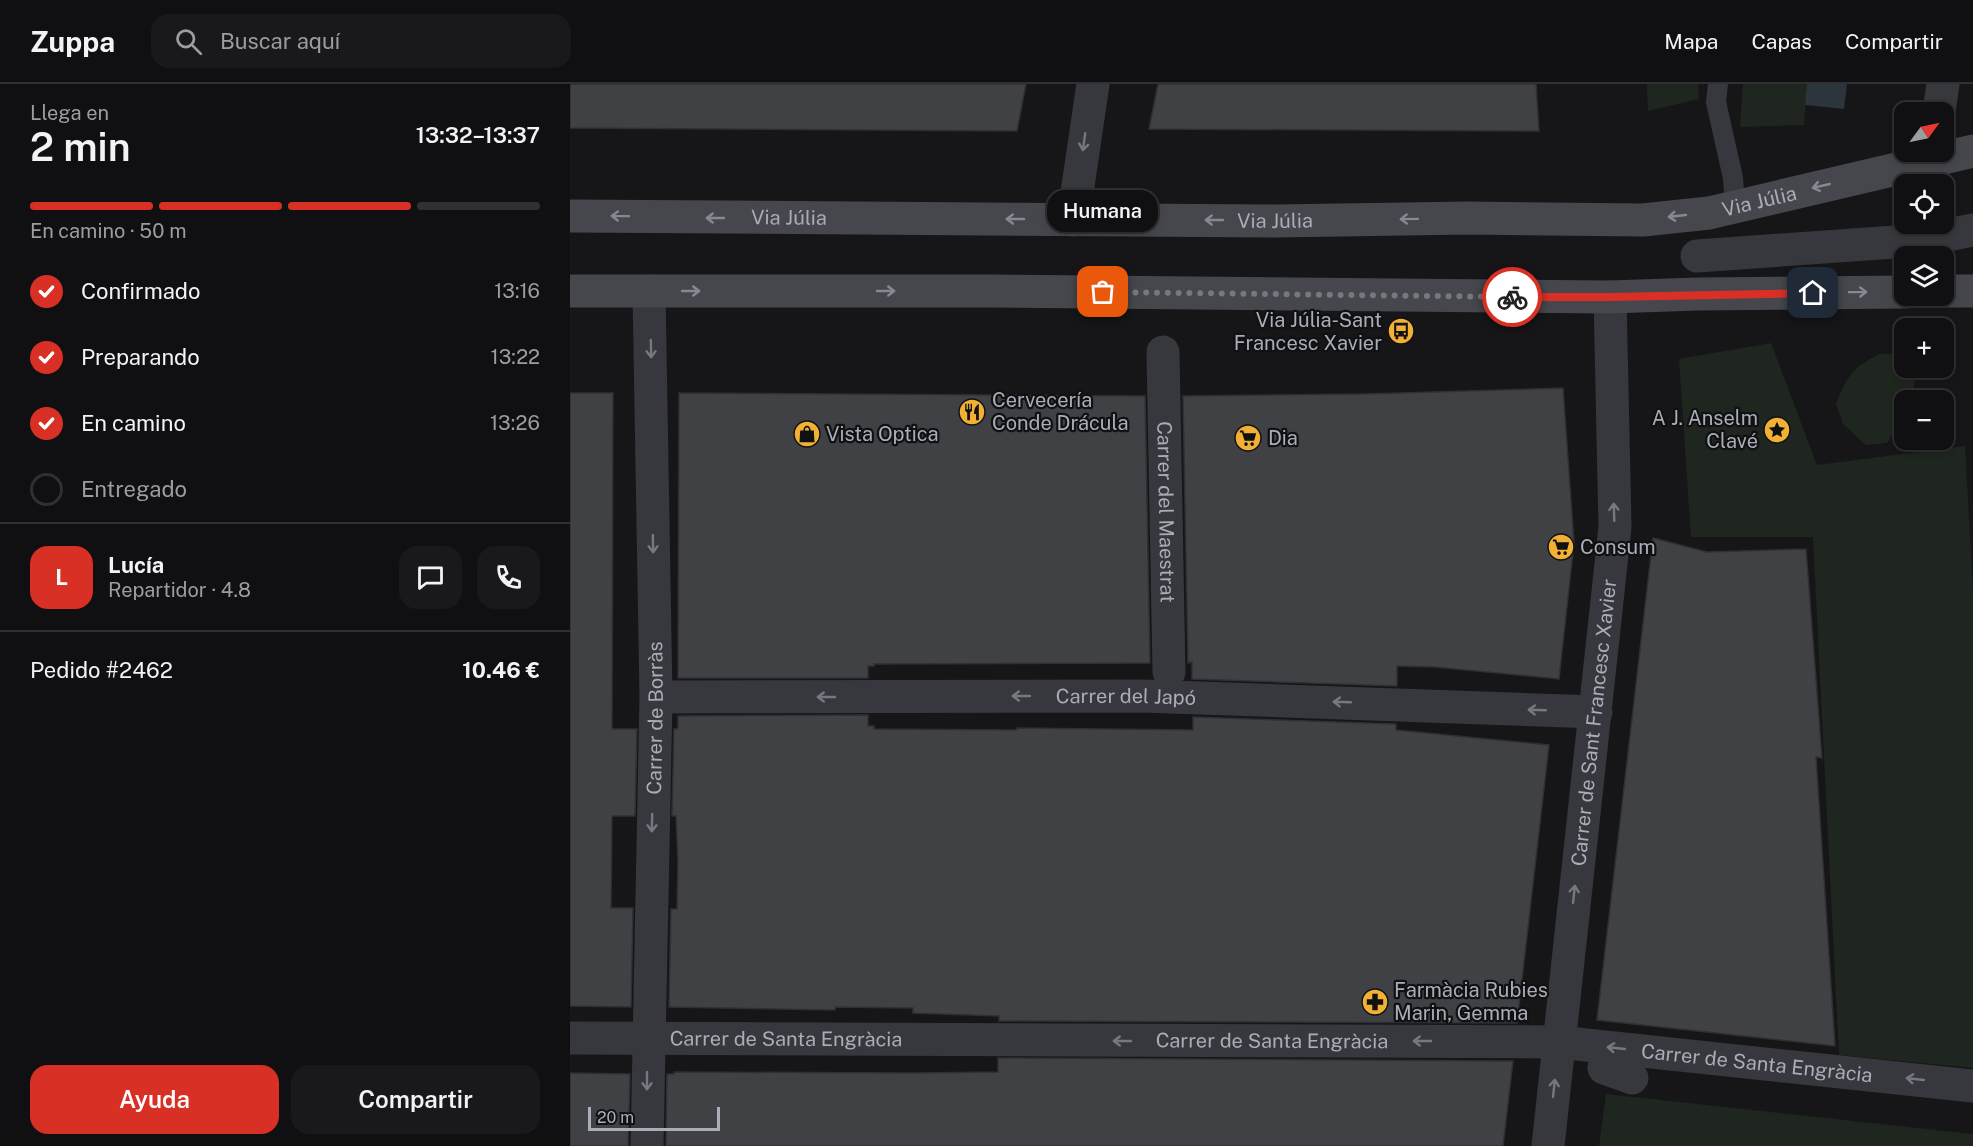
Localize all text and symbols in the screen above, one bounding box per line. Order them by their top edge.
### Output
search box [151,14,571,68]
text: Zuppa [30,25,115,58]
icon: search [172,25,205,58]
text: Buscar aquí [220,28,340,54]
text: Mapa [1664,29,1718,54]
text: Capas [1751,29,1812,54]
text: Compartir [1845,29,1943,54]
text: Llega en [30,101,109,125]
north arrow [1894,102,1954,162]
map controls [1894,102,1954,450]
text: 13:32–13:37 [416,122,540,148]
text: 2 min [30,124,131,170]
one-way arrow [1079,131,1090,151]
button: locate [1894,174,1954,234]
street label: Via Júlia [1720,181,1799,222]
one-way arrow [1812,181,1831,192]
callout: Humana [1048,190,1158,232]
text: Humana [1063,199,1142,223]
street label: Via Júlia [751,205,827,230]
street label: Via Júlia [1237,208,1313,233]
one-way arrow [611,211,631,222]
one-way arrow [1668,211,1688,222]
one-way arrow [705,212,725,224]
one-way arrow [1005,213,1025,225]
one-way arrow [1400,214,1420,225]
one-way arrow [1205,215,1225,226]
text: En camino · 50 m [30,219,187,243]
button: layers [1894,246,1954,306]
pin [1077,266,1128,317]
courier [1482,267,1542,327]
pin [1787,267,1838,318]
icon: check [30,275,63,308]
icon: bag [1086,275,1119,308]
icon: home [1796,276,1829,309]
text: Confirmado [81,278,200,304]
text: 13:16 [494,279,540,303]
icon: bike [1496,281,1529,314]
one-way arrow [681,285,701,297]
one-way arrow [876,285,896,297]
one-way arrow [1847,286,1867,298]
place label: Via Júlia-Sant Francesc Xavier [1234,308,1382,355]
bus stop icon: Via Júlia-Sant Francesc Xavier [1386,316,1416,346]
button: + [1894,318,1954,378]
one-way arrow [645,339,656,359]
icon: check [30,341,63,374]
text: Preparando [81,344,200,370]
text: 13:22 [491,345,540,369]
place label: Cervecería Conde Drácula [992,388,1129,435]
button: − [1894,390,1954,450]
restaurant icon: Cervecería Conde Drácula [957,397,987,427]
place label: A J. Anselm Clavé [1652,406,1758,453]
icon: check [30,407,63,440]
text: En camino [81,410,186,436]
text: 13:26 [490,411,540,435]
place icon: A J. Anselm Clavé [1762,415,1792,445]
shop icon: Vista Optica [792,419,822,449]
street label: Carrer del Maestrat [1152,421,1180,603]
place label: Vista Optica [826,422,938,446]
supermarket icon: Dia [1233,423,1263,453]
place label: Dia [1268,426,1298,450]
text: Entregado [81,476,187,502]
one-way arrow [1608,503,1620,523]
supermarket icon: Consum [1546,532,1576,562]
one-way arrow [647,534,659,554]
place label: Consum [1580,535,1656,559]
button: chat [399,546,462,609]
button: phone [477,546,540,609]
text: Lucía [108,552,164,578]
text: L [55,564,68,590]
text: Repartidor · 4.8 [108,578,251,602]
street label: Carrer de Sant Francesc Xavier [1566,578,1621,867]
street label: Carrer de Borràs [642,641,668,795]
text: Pedido #2462 [30,657,173,683]
text: 10.46 € [462,657,540,683]
street label: Carrer del Japó [1056,684,1197,710]
one-way arrow [1012,690,1032,702]
one-way arrow [817,691,837,703]
one-way arrow [1333,697,1353,708]
one-way arrow [1528,704,1548,715]
one-way arrow [647,813,658,833]
one-way arrow [1569,884,1580,904]
place label: Farmàcia Rubies Marin, Gemma [1394,978,1548,1025]
pharmacy icon: Farmàcia Rubies Marin, Gemma [1360,987,1390,1017]
street label: Carrer de Santa Engràcia [670,1026,902,1051]
street label: Carrer de Santa Engràcia [1156,1028,1388,1053]
one-way arrow [1112,1035,1132,1047]
one-way arrow [1412,1035,1432,1047]
street label: Carrer de Santa Engràcia [1640,1039,1874,1087]
one-way arrow [1607,1042,1627,1053]
button: Ayuda [30,1065,279,1134]
button: Compartir [291,1065,540,1134]
one-way arrow [641,1071,653,1091]
one-way arrow [1905,1074,1925,1085]
one-way arrow [1549,1078,1560,1098]
scale bar [588,1104,720,1132]
text: 20 m [597,1108,634,1127]

